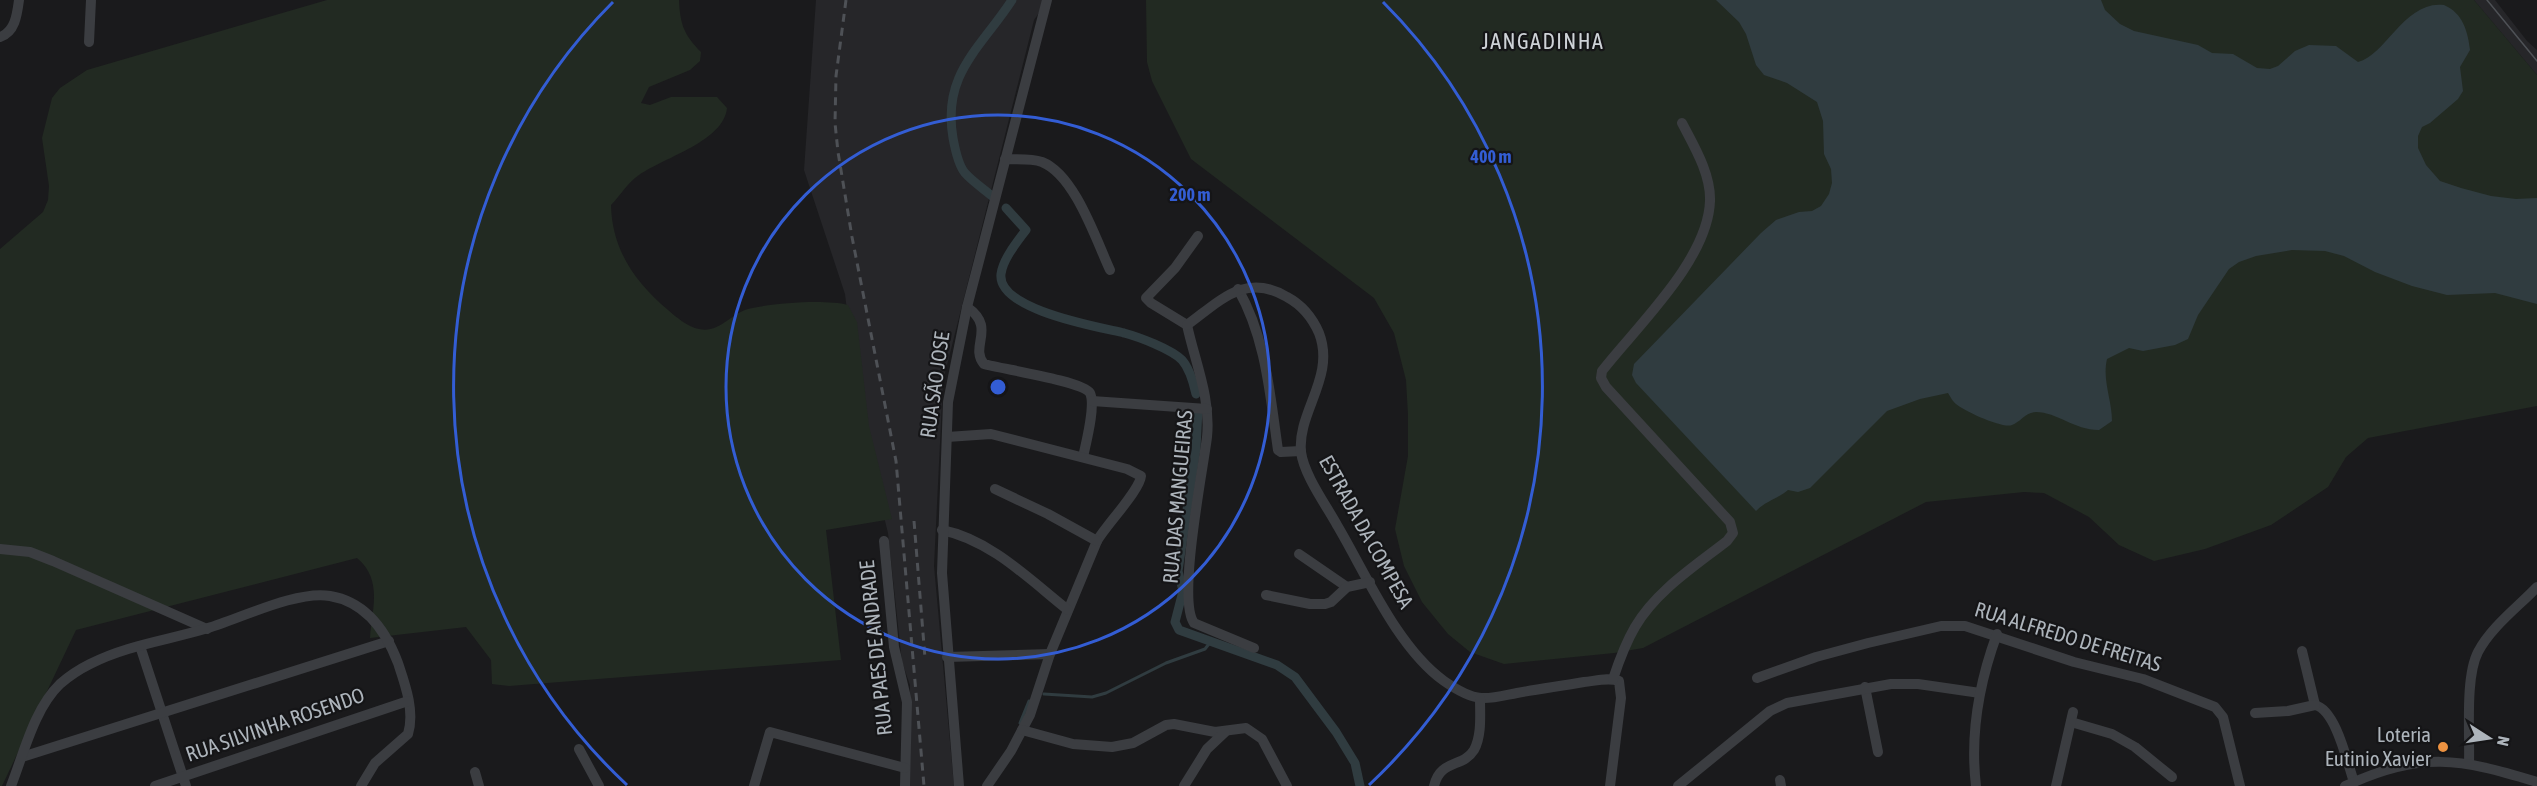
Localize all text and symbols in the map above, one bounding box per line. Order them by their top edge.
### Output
district label: JANGADINHA [1482,28,1604,54]
text: 400 m [1470,146,1511,167]
text: 200 m [1170,184,1210,205]
street label: RUA SÃO JOSE [915,330,953,440]
centre of rings [988,377,1008,397]
street label: RUA DAS MANGUEIRAS [1157,409,1197,585]
street label: ESTRADA DA COMPESA [1315,451,1419,613]
street label: RUA PAES DE ANDRADE [854,559,896,737]
street label: RUA ALFREDO DE FREITAS [1972,596,2165,676]
street label: RUA SILVINHA ROSENDO [182,682,367,766]
north arrow [2459,708,2519,768]
place label: Loteria Eutinio Xavier [2325,722,2432,770]
text: N [2494,735,2513,748]
marker: Loteria Eutinio Xavier [2436,740,2450,754]

